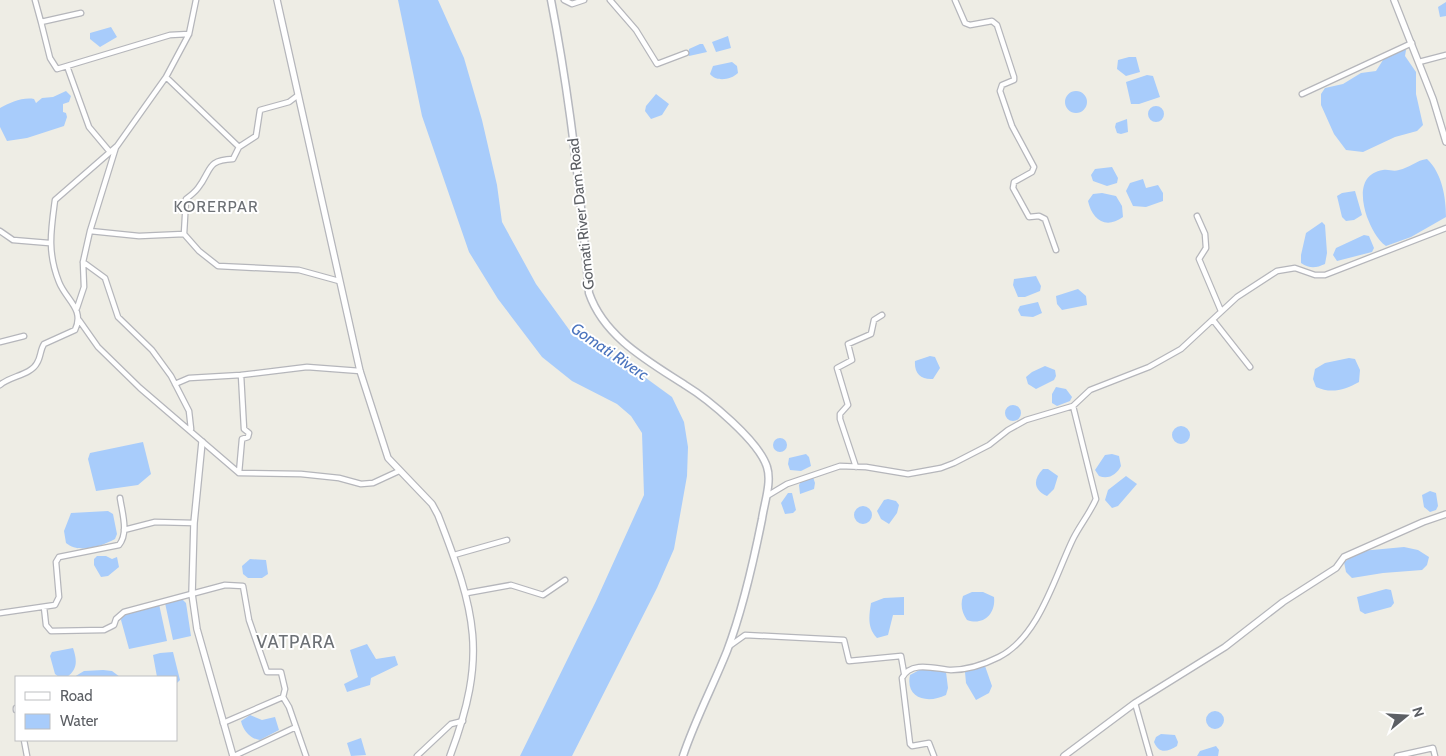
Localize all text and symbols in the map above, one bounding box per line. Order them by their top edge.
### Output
street label: Gomati River Dam Road [564,137,598,291]
district label: KORERPAR [173,197,259,216]
water label: Gomati Riverc [567,319,652,384]
district label: VATPARA [256,631,336,653]
legend [15,676,178,741]
text: Road [60,687,93,705]
north arrow [1381,691,1431,741]
text: N [1408,704,1428,719]
text: Water [60,712,98,730]

